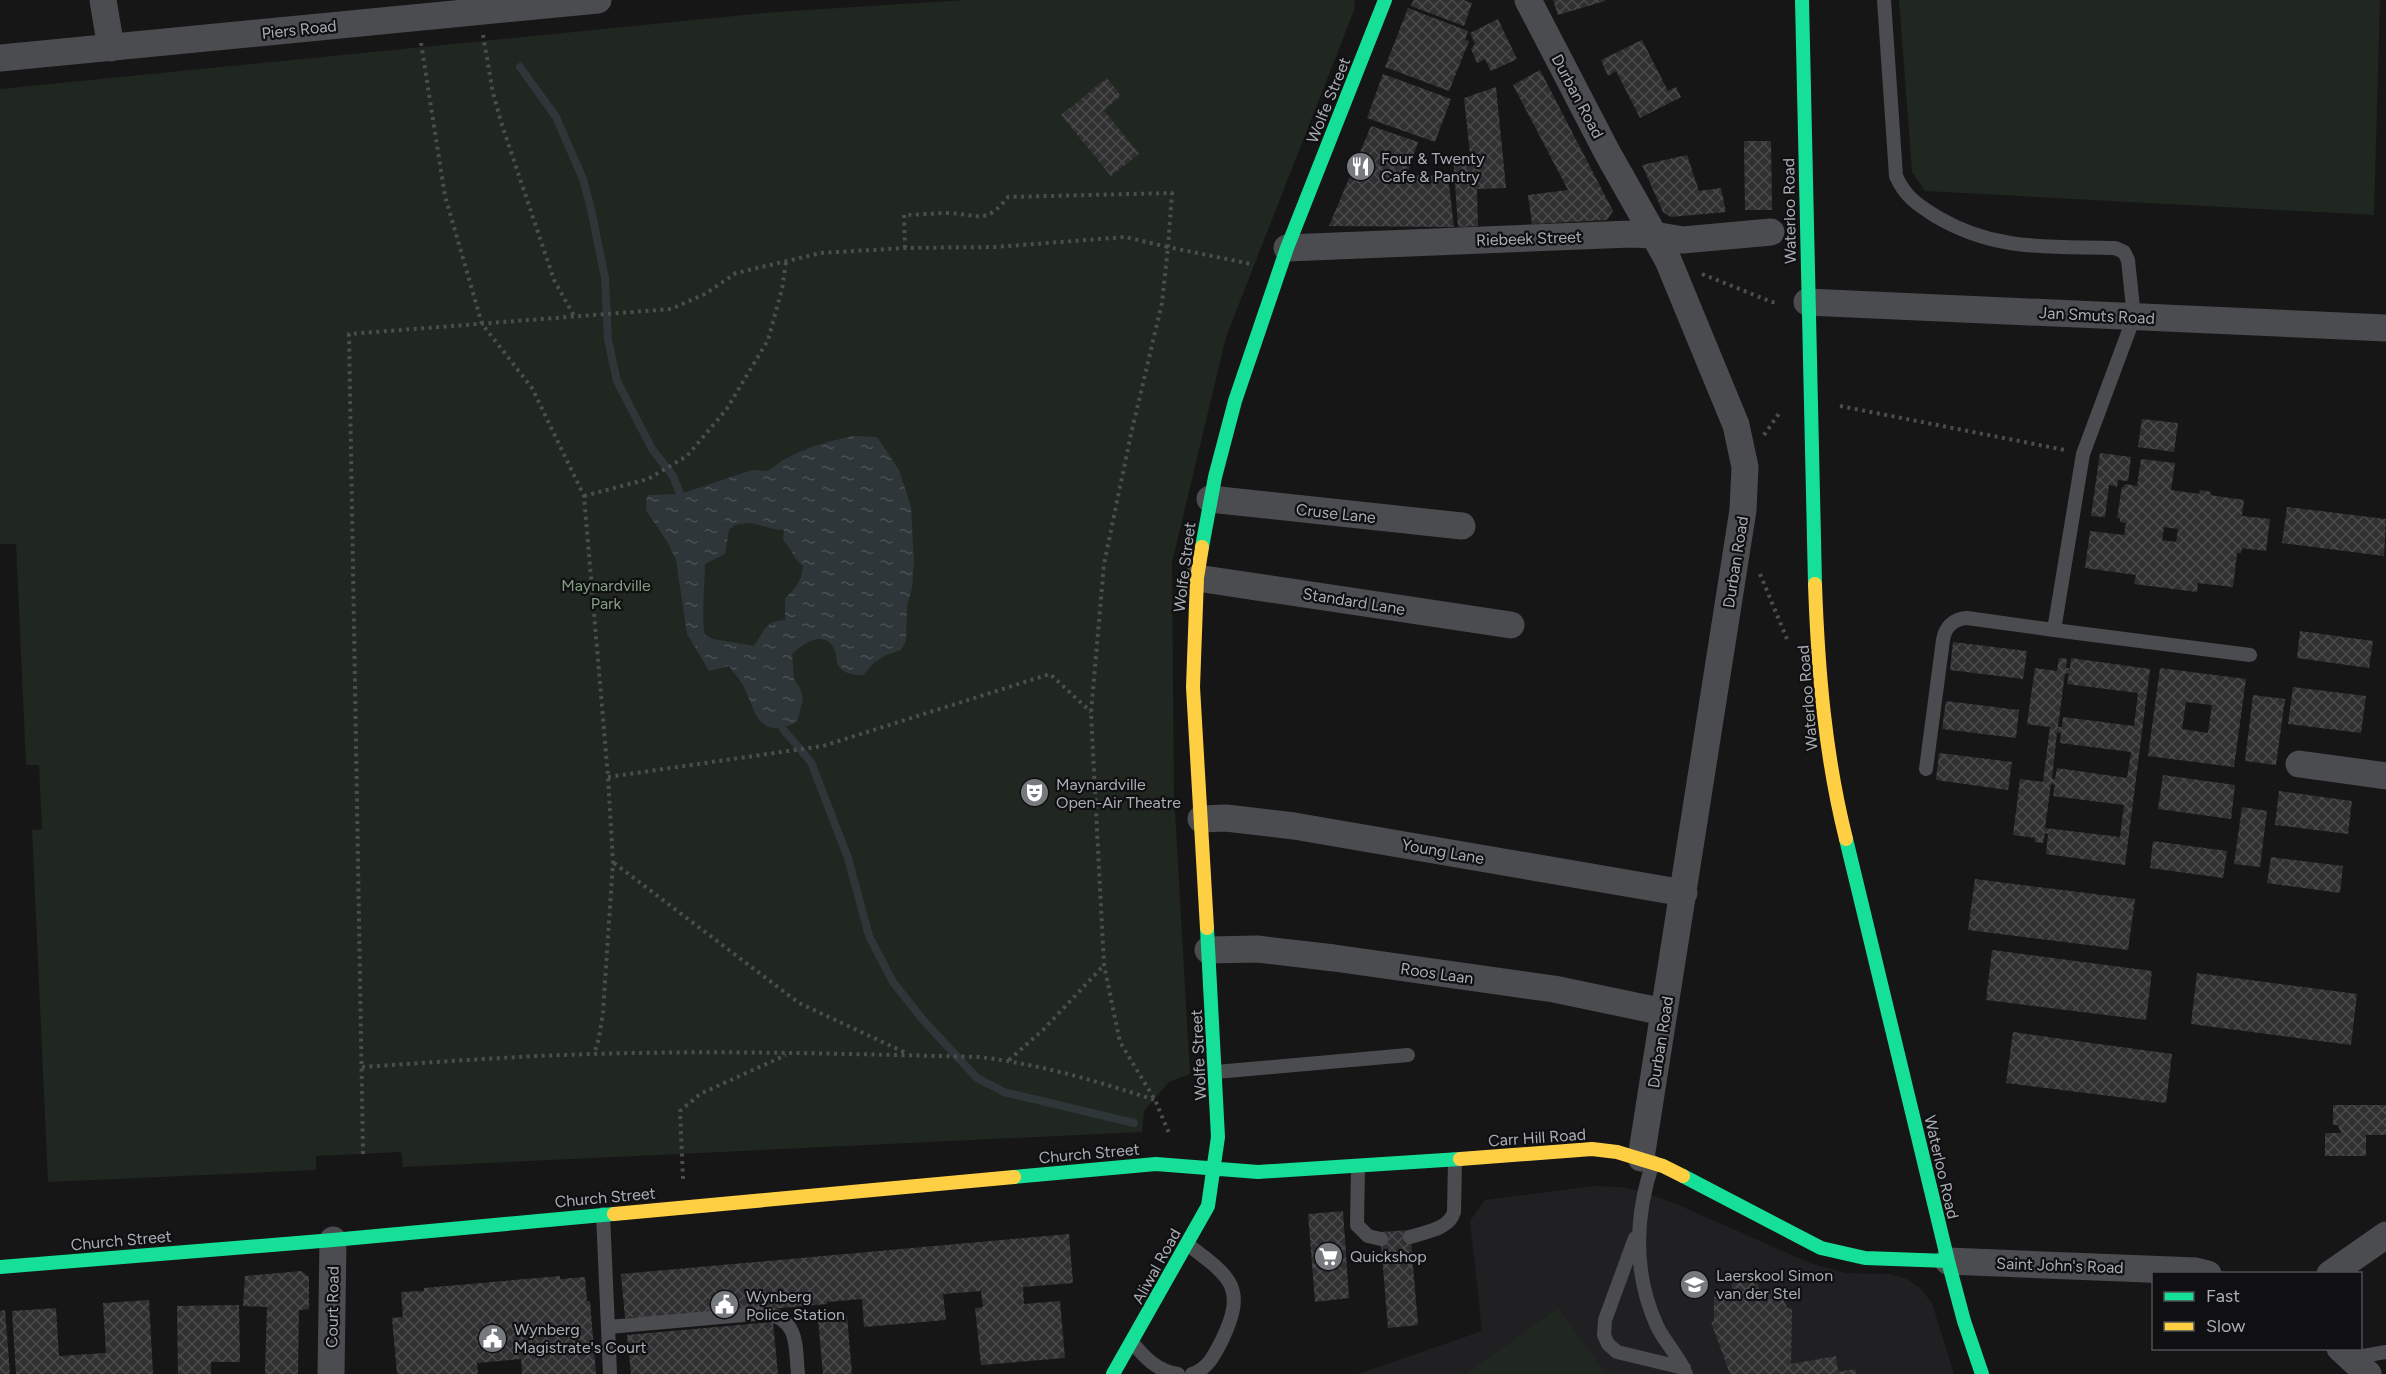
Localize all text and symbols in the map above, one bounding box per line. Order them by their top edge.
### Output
street label: Piers Road [261,16,338,43]
street label: Durban Road [1547,51,1608,142]
street label: Wolfe Street [1303,55,1354,146]
place label: Four & Twenty Cafe & Pantry [1381,149,1485,186]
restaurant icon: Four & Twenty Cafe & Pantry [1344,151,1376,183]
street label: Waterloo Road [1779,158,1800,264]
street label: Riebeek Street [1476,227,1582,250]
street label: Jan Smuts Road [2039,303,2155,328]
street label: Cruse Lane [1295,500,1377,527]
street label: Durban Road [1719,515,1752,609]
street label: Wolfe Street [1170,521,1199,613]
park label: Maynardville Park [561,576,651,613]
street label: Standard Lane [1301,584,1407,619]
street label: Waterloo Road [1793,644,1822,752]
place label: Maynardville Open-Air Theatre [1056,775,1181,812]
theatre icon: Maynardville Open-Air Theatre [1019,777,1051,809]
street label: Young Lane [1400,835,1486,868]
street label: Roos Laan [1399,959,1475,988]
street label: Durban Road [1644,995,1677,1089]
street label: Wolfe Street [1187,1009,1210,1101]
street label: Waterloo Road [1920,1113,1963,1221]
street label: Carr Hill Road [1487,1125,1587,1150]
street label: Church Street [1038,1140,1140,1167]
street label: Church Street [554,1184,656,1211]
street label: Aliwal Road [1128,1225,1185,1307]
street label: Church Street [70,1227,172,1254]
supermarket icon: Quickshop [1313,1240,1345,1272]
place label: Quickshop [1350,1247,1427,1266]
street label: Saint John's Road [1996,1254,2124,1277]
street label: Court Road [322,1266,343,1348]
place label: Laerskool Simon van der Stel [1716,1266,1833,1303]
school or university icon: Laerskool Simon van der Stel [1679,1268,1711,1300]
legend [2152,1272,2362,1350]
text: Fast [2206,1285,2240,1307]
place label: Wynberg Police Station [746,1287,845,1324]
public building icon: Wynberg Police Station [709,1289,741,1321]
text: Slow [2206,1315,2245,1337]
place label: Wynberg Magistrate's Court [514,1320,646,1357]
public building icon: Wynberg Magistrate's Court [477,1322,509,1354]

